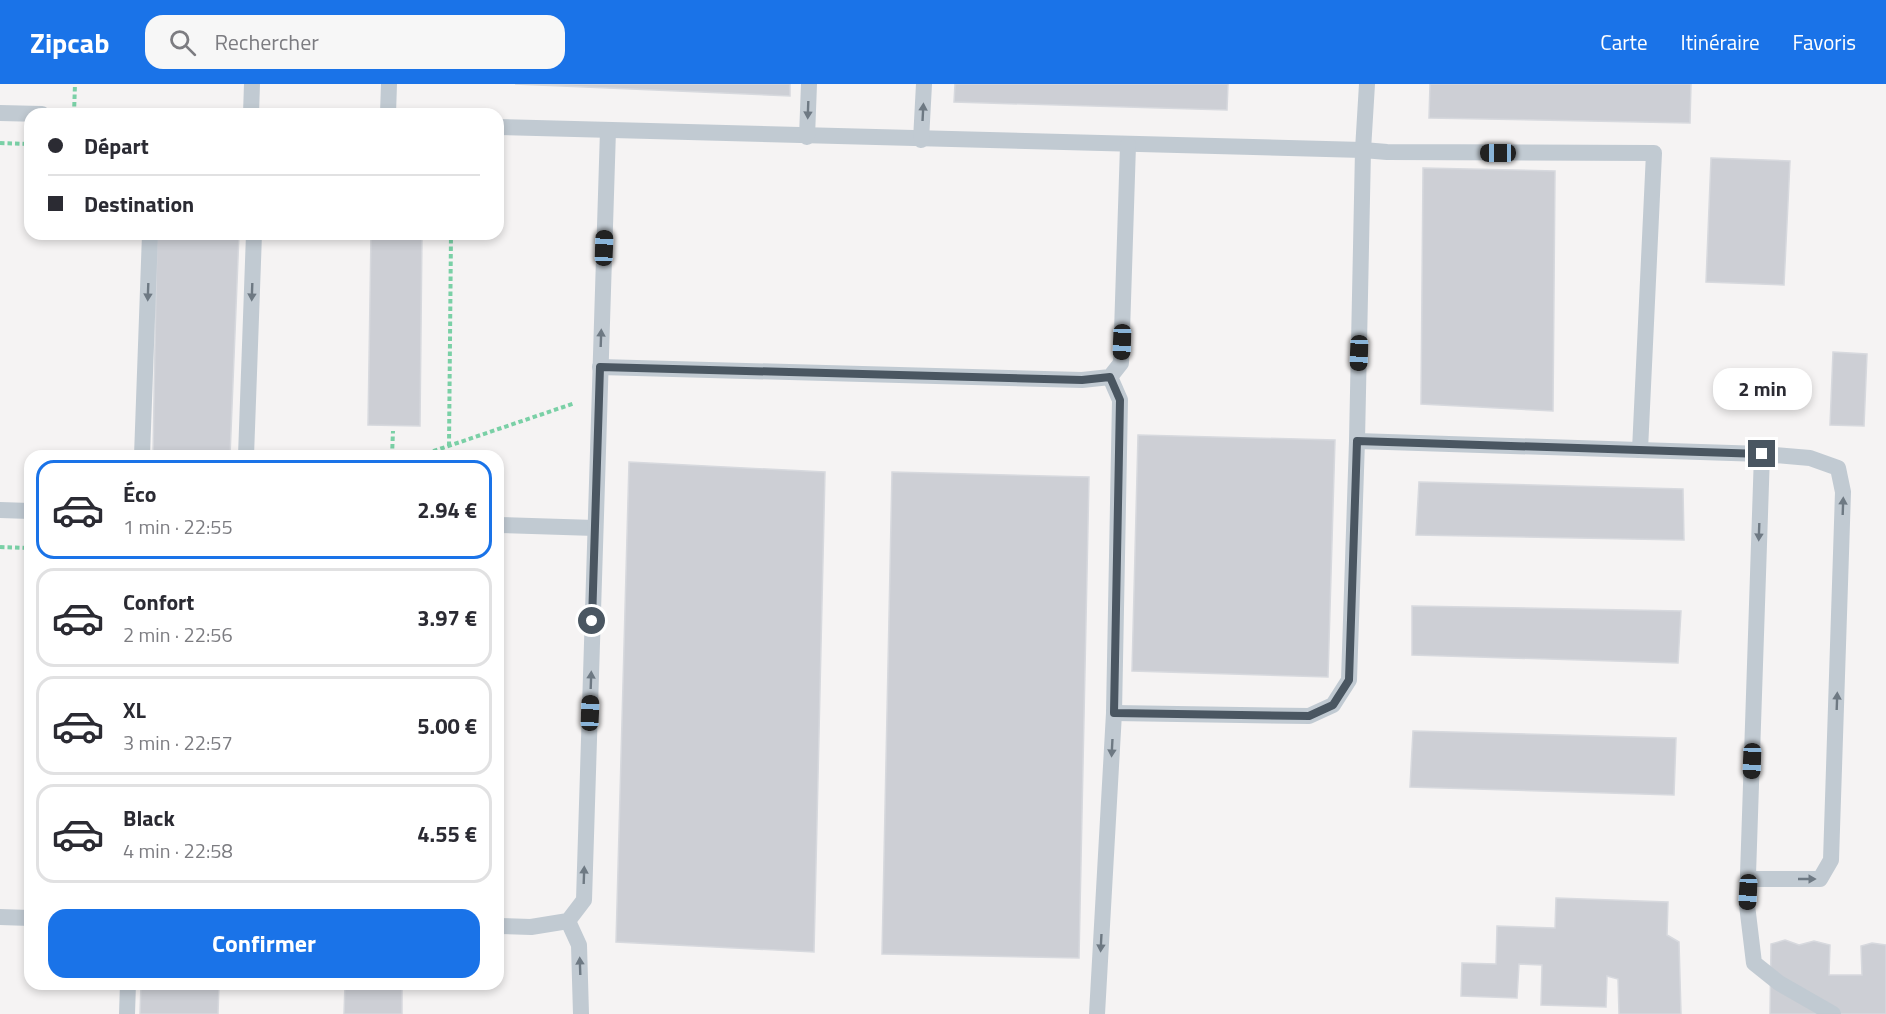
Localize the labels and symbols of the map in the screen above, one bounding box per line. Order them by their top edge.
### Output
one-way arrow [803,101,813,120]
one-way arrow [918,102,927,121]
car [1480,144,1516,162]
car [594,230,614,266]
one-way arrow [143,283,153,302]
one-way arrow [247,283,256,302]
car [1112,324,1132,360]
one-way arrow [596,329,605,348]
car [1349,335,1369,371]
callout: 2 min [1712,367,1812,409]
route end [1748,440,1775,467]
one-way arrow [1838,496,1847,515]
one-way arrow [1755,523,1764,542]
route start [578,607,605,634]
one-way arrow [586,671,595,690]
one-way arrow [1832,691,1841,710]
car [580,695,600,731]
one-way arrow [1107,739,1116,758]
car [1742,743,1762,779]
one-way arrow [580,866,589,885]
car [1738,874,1758,910]
one-way arrow [1797,874,1816,884]
one-way arrow [1096,933,1105,952]
one-way arrow [575,957,584,976]

